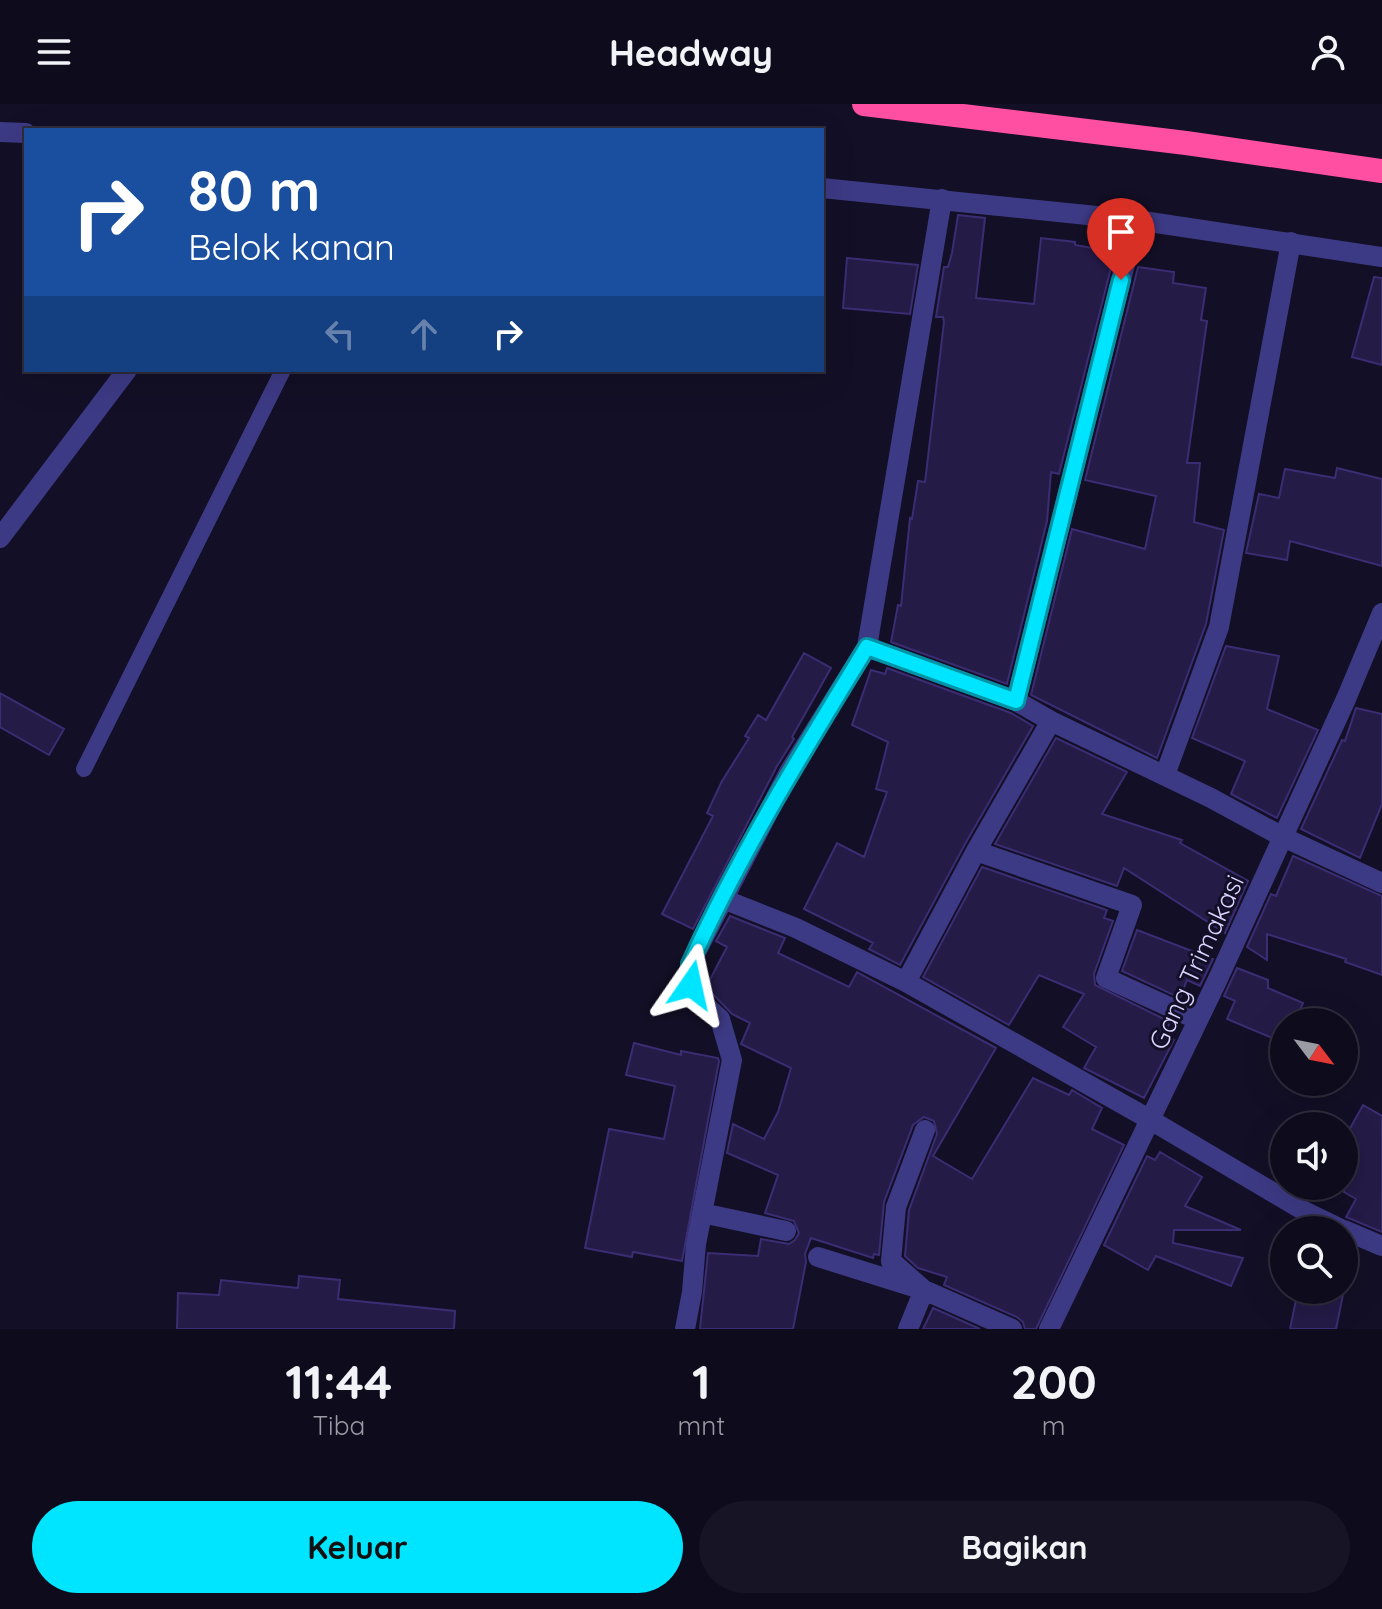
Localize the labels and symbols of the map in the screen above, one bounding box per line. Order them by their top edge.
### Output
pin [1087,198,1155,280]
street label: Gang Trimakasi [1141,869,1251,1055]
position arrow [649,943,733,1027]
north arrow [1270,1008,1358,1096]

